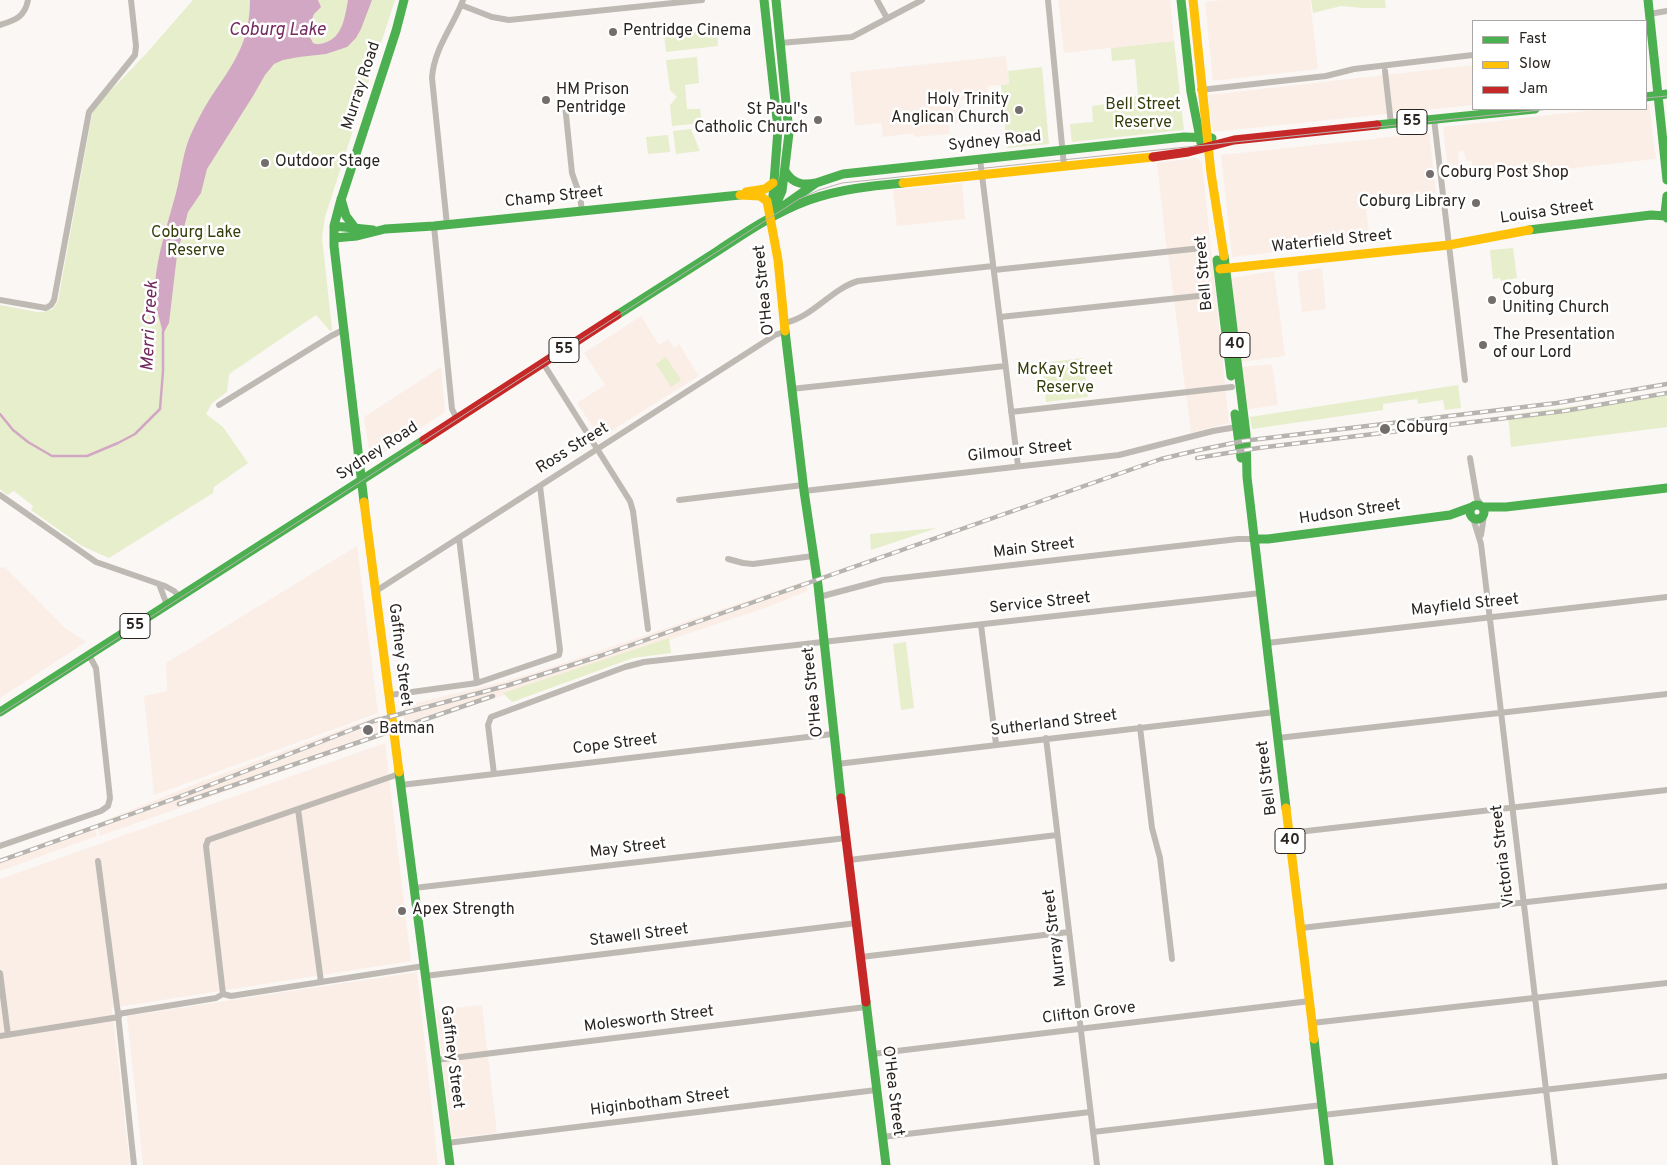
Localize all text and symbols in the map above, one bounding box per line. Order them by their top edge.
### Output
water label: Coburg Lake [228,20,326,42]
legend [1472,20,1647,110]
place label: Pentridge Cinema [623,22,751,42]
marker: Pentridge Cinema [607,26,619,38]
text: Fast [1519,30,1547,49]
street label: Murray Road [339,39,385,133]
text: Slow [1519,55,1551,74]
text: Jam [1519,80,1548,99]
place label: HM Prison Pentridge [556,81,629,119]
place label: Holy Trinity Anglican Church [891,91,1009,129]
marker: HM Prison Pentridge [540,94,552,106]
park label: Bell Street Reserve [1105,96,1181,134]
place label: St Paul's Catholic Church [694,101,808,139]
marker: Holy Trinity Anglican Church [1013,104,1025,116]
road number: 55 [1397,110,1427,134]
marker: St Paul's Catholic Church [812,114,824,126]
street label: Sydney Road [948,128,1042,156]
place label: Outdoor Stage [275,153,380,173]
marker: Outdoor Stage [259,157,271,169]
place label: Coburg Post Shop [1440,164,1569,184]
marker: Coburg Post Shop [1424,168,1436,180]
street label: Champ Street [504,183,604,213]
place label: Coburg Library [1359,193,1466,213]
marker: Coburg Library [1470,197,1482,209]
street label: Louisa Street [1499,197,1595,229]
park label: Coburg Lake Reserve [151,224,241,262]
street label: Waterfield Street [1271,226,1393,258]
street label: Bell Street [1192,235,1218,311]
street label: O'Hea Street [751,244,779,336]
water label: Merri Creek [138,280,164,372]
place label: Coburg Uniting Church [1502,281,1609,319]
marker: Coburg Uniting Church [1486,294,1498,306]
place label: The Presentation of our Lord [1493,326,1615,364]
road number: 40 [1220,332,1250,358]
road number: 55 [549,338,579,362]
marker: The Presentation of our Lord [1477,339,1489,351]
park label: McKay Street Reserve [1017,361,1113,399]
street label: Sydney Road [334,419,422,485]
street label: Ross Street [533,419,613,479]
place label: Coburg [1396,419,1448,439]
marker: Coburg [1378,422,1392,436]
street label: Gilmour Street [967,437,1073,467]
street label: Hudson Street [1298,496,1402,530]
street label: Main Street [992,534,1076,564]
street label: Service Street [989,589,1091,619]
street label: Mayfield Street [1410,591,1520,621]
street label: Gaffney Street [383,602,415,708]
road number: 55 [120,614,150,638]
street label: O'Hea Street [800,646,828,738]
street label: Sutherland Street [990,707,1118,741]
place label: Batman [379,720,434,740]
marker: Batman [361,723,375,737]
street label: Cope Street [572,730,658,760]
street label: Bell Street [1254,739,1282,817]
street label: Victoria Street [1488,803,1520,909]
road number: 40 [1275,828,1305,854]
street label: May Street [589,835,667,863]
street label: Murray Street [1040,888,1072,988]
place label: Apex Strength [412,901,515,921]
marker: Apex Strength [396,905,408,917]
street label: Stawell Street [588,920,690,952]
street label: Clifton Grove [1041,999,1137,1029]
street label: Molesworth Street [583,1002,715,1038]
street label: Gaffney Street [435,1004,467,1110]
street label: O'Hea Street [877,1045,907,1137]
street label: Higinbotham Street [589,1085,731,1121]

